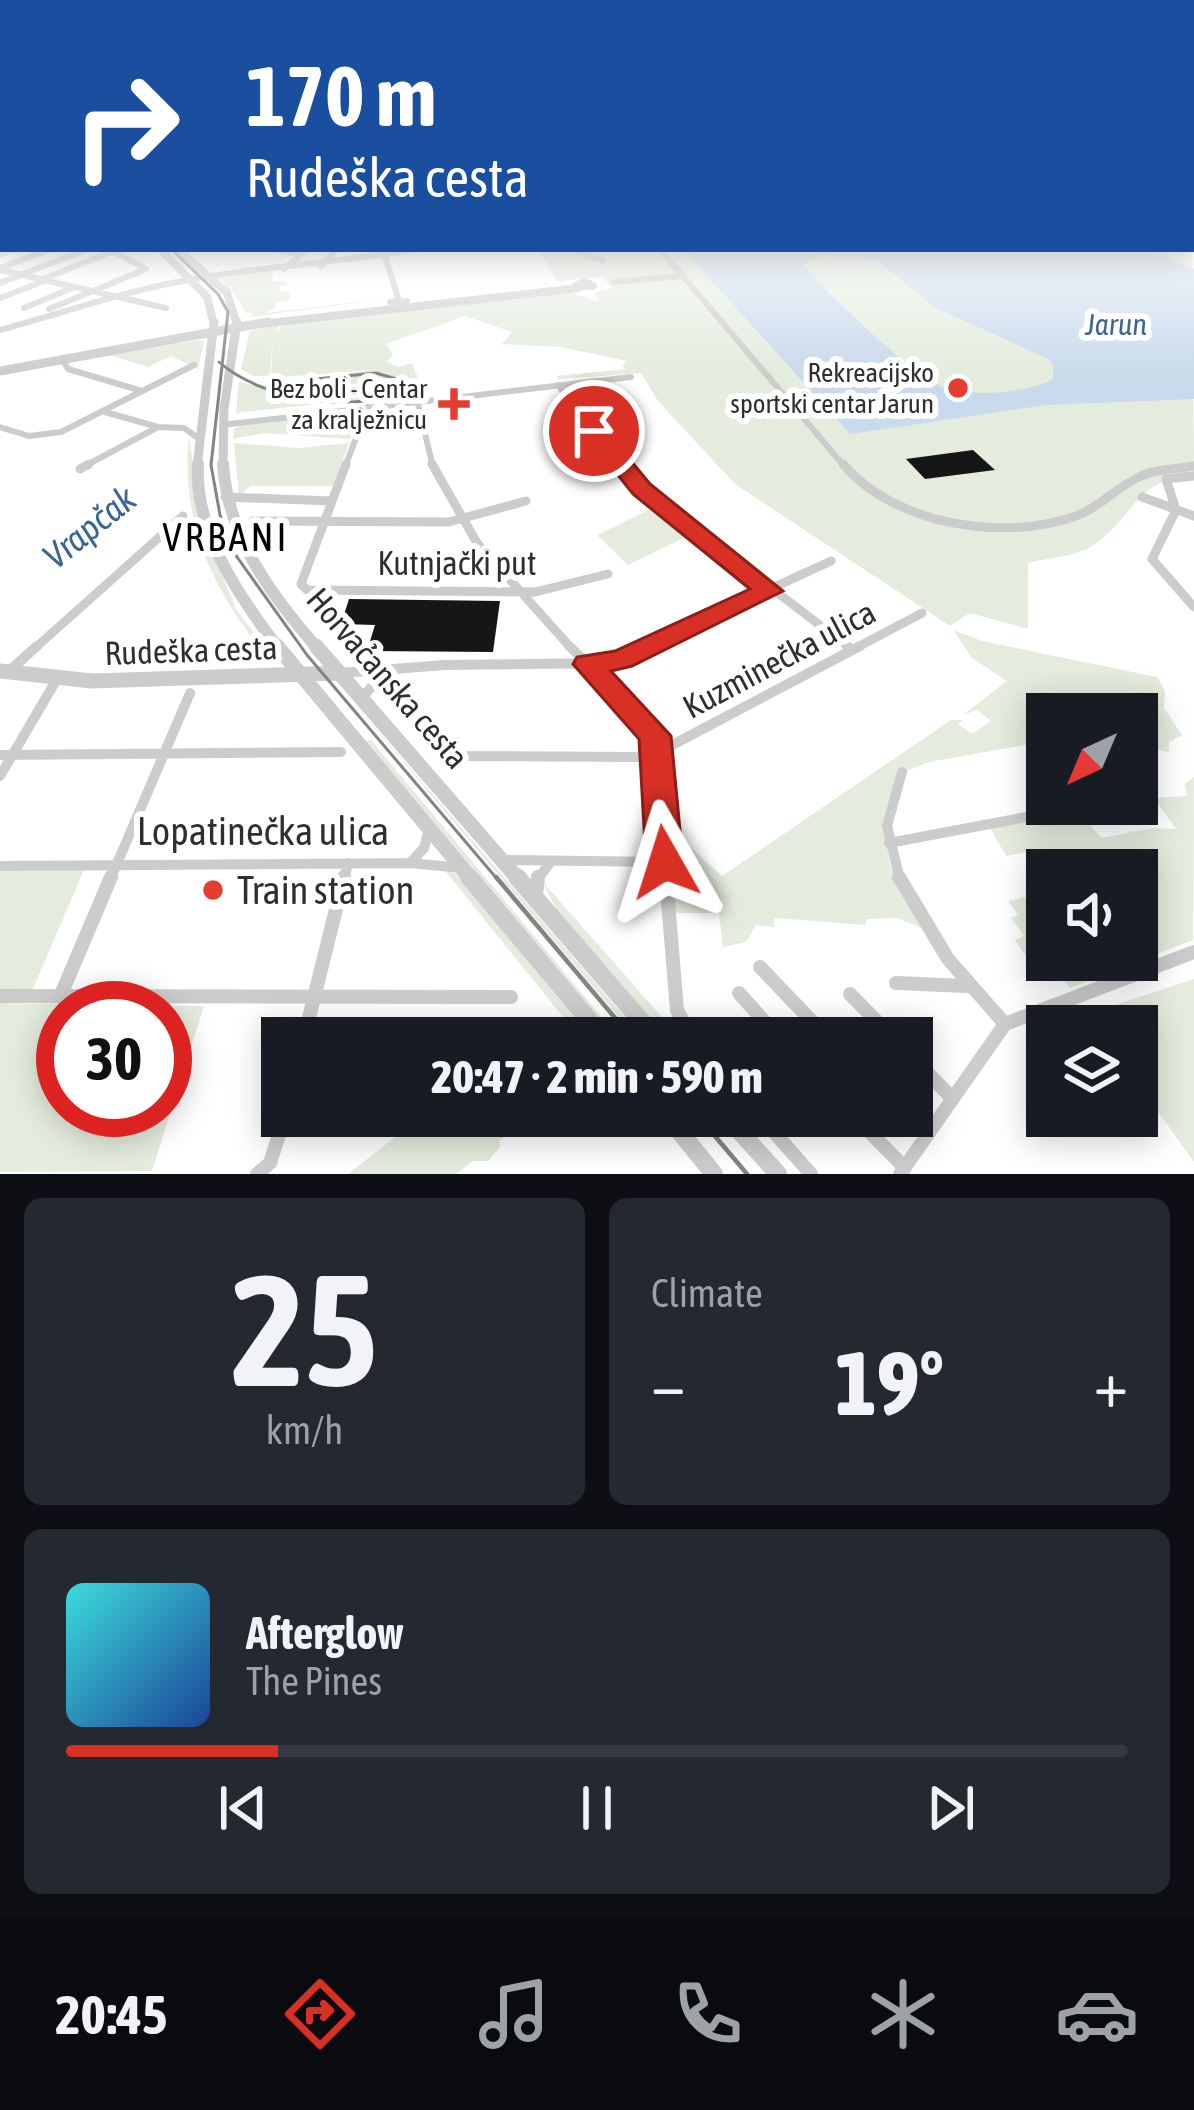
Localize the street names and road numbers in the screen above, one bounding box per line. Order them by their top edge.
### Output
street label: Kutnjački put [377,544,537,582]
street label: Horvaćanska cesta [299,580,477,776]
street label: Kuzminečka ulica [676,592,882,726]
street label: Rudeška cesta [104,628,278,672]
street label: Lopatinečka ulica [137,809,389,853]

